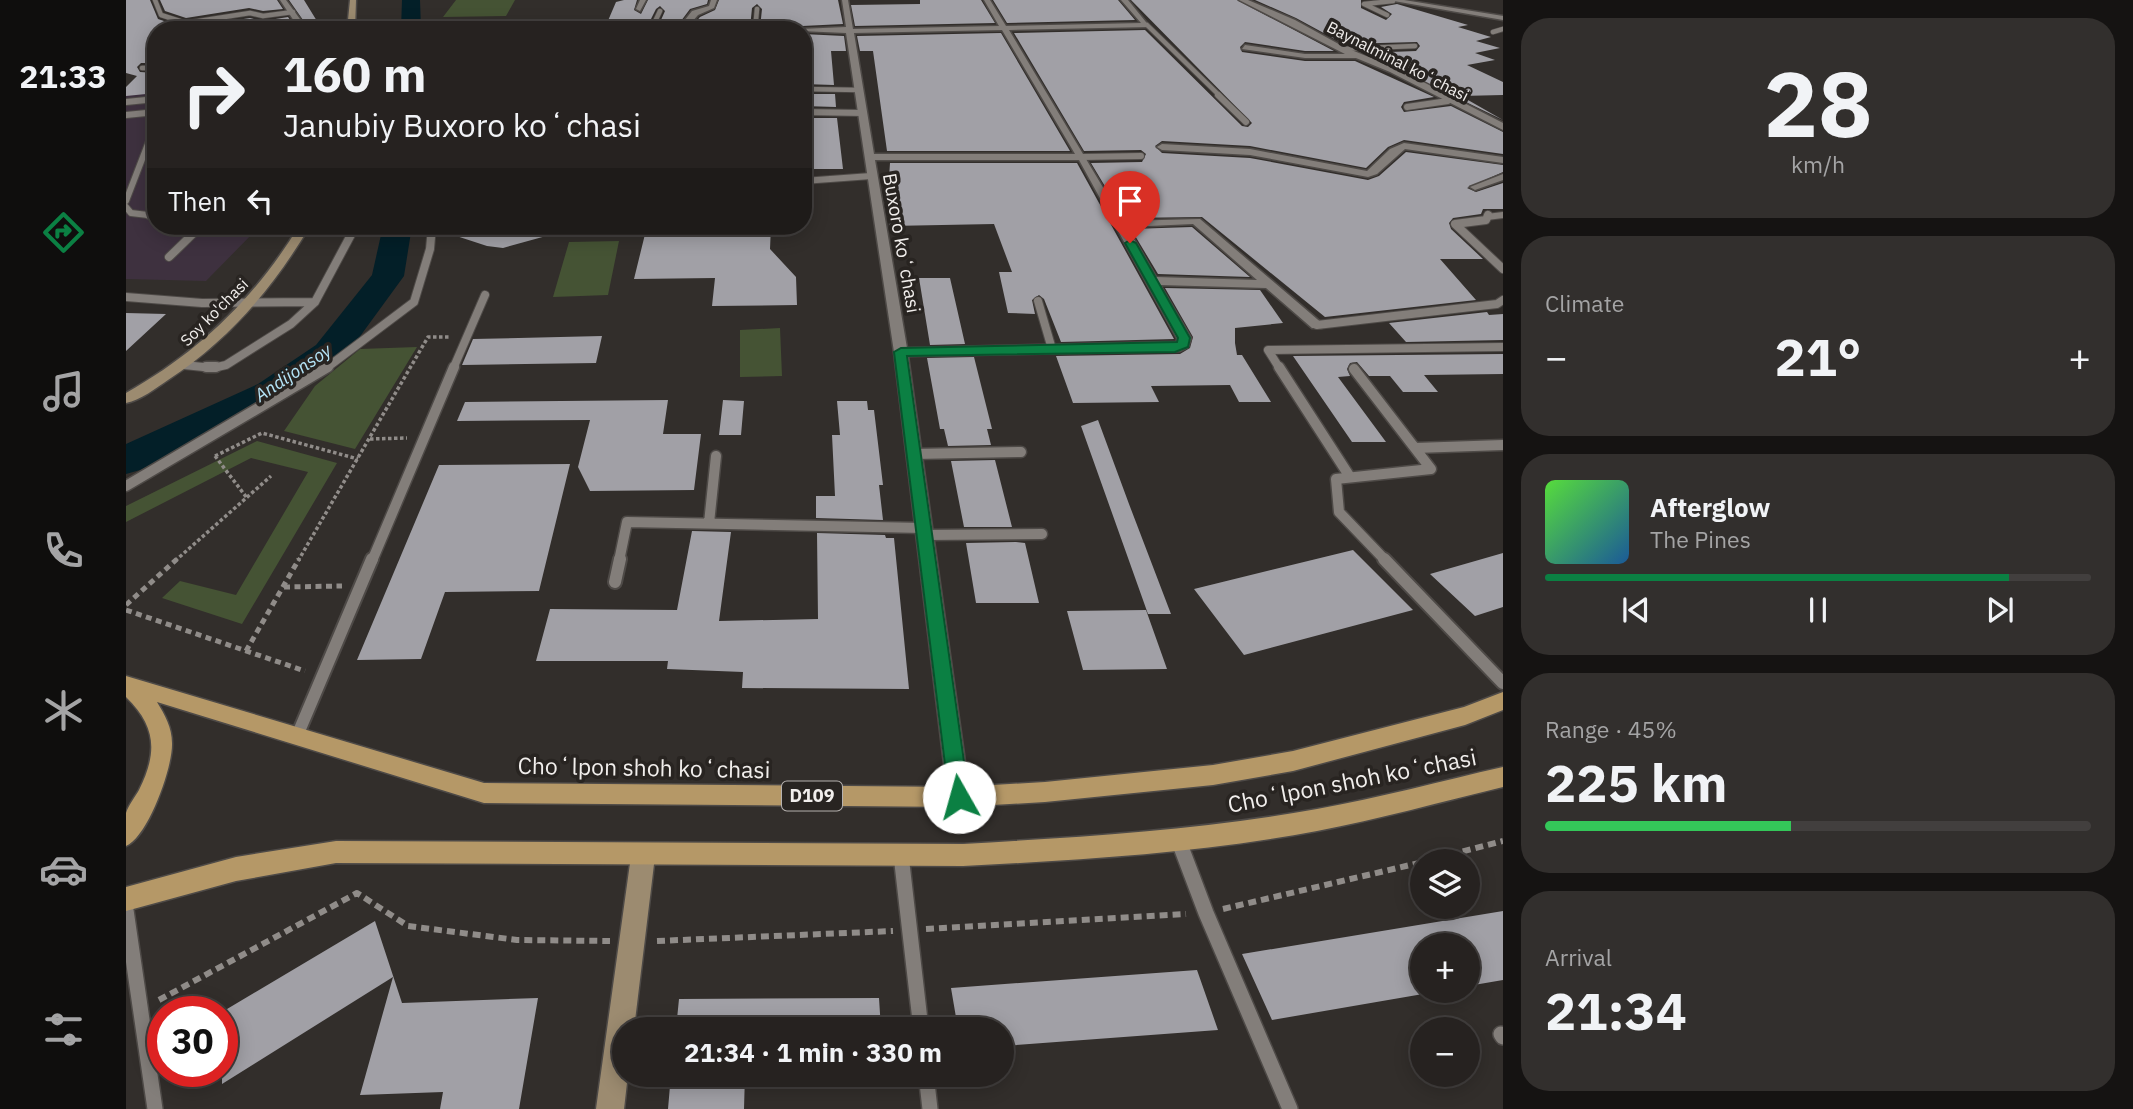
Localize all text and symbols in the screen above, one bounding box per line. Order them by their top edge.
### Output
street label: Baynalminal koʻchasi [1324,16,1472,106]
text: 160 m [283,42,427,105]
text: 28 [1763,44,1873,162]
icon: right [168,49,259,140]
text: 21:33 [19,55,107,97]
text: Janubiy Buxoro koʻchasi [283,104,641,146]
text: km/h [1791,149,1845,179]
street label: Buxoro koʻchasi [878,171,926,315]
pin [1100,171,1160,243]
icon: left [241,182,279,220]
icon: arrive [1111,182,1149,220]
text: Then [168,184,227,218]
icon: directions [39,208,88,257]
street label: Soy ko'chasi [176,274,252,350]
text: Climate [1545,288,1624,318]
text: 21° [1775,323,1861,390]
text: − [1545,332,1568,381]
text: + [2068,332,2091,381]
water label: Andijonsoy [249,338,337,407]
icon: music [39,367,88,416]
text: Afterglow [1650,490,1770,524]
text: The Pines [1650,524,1751,554]
icon: phone [39,526,88,575]
icon: previous [1617,591,1655,629]
icon: pause [1799,591,1837,629]
icon: next [1981,591,2019,629]
icon: climate [39,686,88,735]
text: Range · 45% [1545,714,1677,744]
street label: Choʻlpon shoh koʻchasi [1225,741,1479,819]
text: 225 km [1545,749,1727,816]
street label: Choʻlpon shoh koʻchasi [517,750,771,784]
position arrow [922,760,996,834]
road number: D109 [782,782,842,810]
icon: car [39,845,88,894]
map controls [1410,849,1480,1087]
button: layers [1410,849,1480,919]
button: + [1410,933,1480,1003]
text: Arrival [1545,942,1612,972]
text: 21:34 [1545,977,1687,1044]
speed limit sign: 30 [147,996,238,1087]
icon: filters [39,1005,88,1054]
button: − [1410,1017,1480,1087]
text: 21:34 · 1 min · 330 m [684,1035,942,1069]

